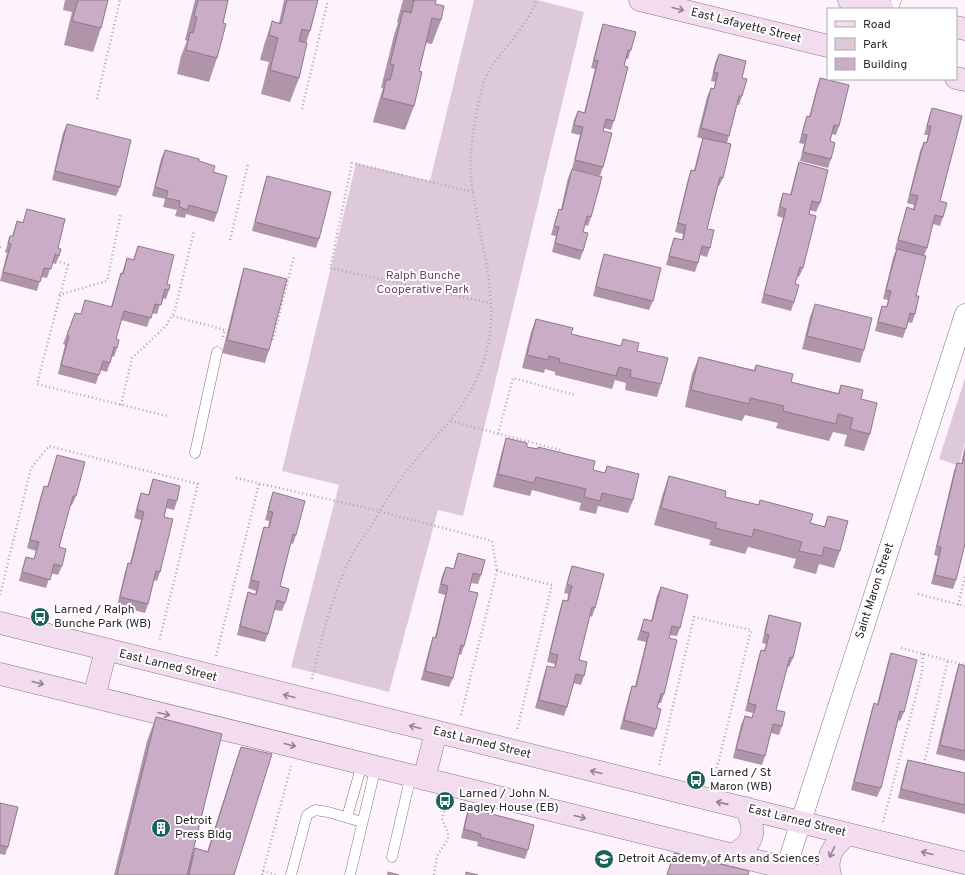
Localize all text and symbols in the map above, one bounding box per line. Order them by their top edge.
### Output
street label: East Lafayette Street [689,5,803,47]
one-way arrow [671,6,684,14]
legend [827,8,957,80]
text: Road [863,17,891,33]
text: Park [863,37,888,53]
text: Building [863,57,907,73]
park label: Ralph Bunche Cooperative Park [377,268,469,298]
street label: Saint Maron Street [852,541,898,641]
place label: Larned / Ralph Bunche Park (WB) [54,602,151,632]
bus stop icon: Larned / Ralph Bunche Park (WB) [29,606,51,628]
street label: East Larned Street [117,646,219,686]
one-way arrow [31,680,44,688]
one-way arrow [283,691,296,699]
one-way arrow [157,711,170,719]
one-way arrow [409,722,422,730]
street label: East Larned Street [431,723,533,763]
one-way arrow [284,742,297,750]
place label: Larned / St Maron (WB) [710,765,772,795]
one-way arrow [590,767,603,775]
bus stop icon: Larned / St Maron (WB) [685,769,707,791]
place label: Larned / John N. Bagley House (EB) [459,786,559,816]
bus stop icon: Larned / John N. Bagley House (EB) [434,790,456,812]
one-way arrow [716,798,729,806]
street label: East Larned Street [746,801,848,841]
place label: Detroit Press Bldg [175,813,232,843]
one-way arrow [573,814,586,821]
building icon: Detroit Press Bldg [150,817,172,839]
one-way arrow [828,846,835,858]
school or university icon: Detroit Academy of Arts and Sciences [593,848,615,870]
one-way arrow [921,849,934,857]
place label: Detroit Academy of Arts and Sciences [618,851,820,867]

